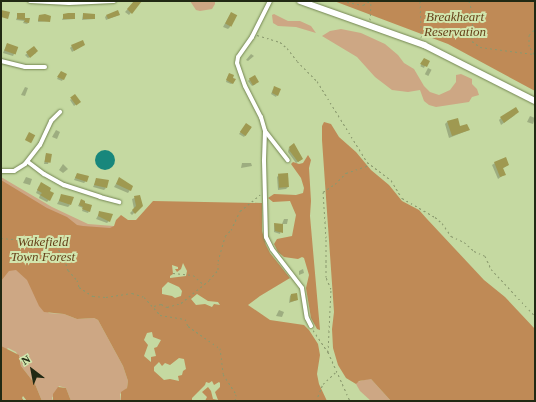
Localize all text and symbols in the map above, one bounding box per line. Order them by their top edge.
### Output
park label: Breakheart Reservation [424,10,486,41]
park label: Wakefield Town Forest [11,235,75,266]
north arrow [12,350,52,390]
text: N [19,353,32,367]

